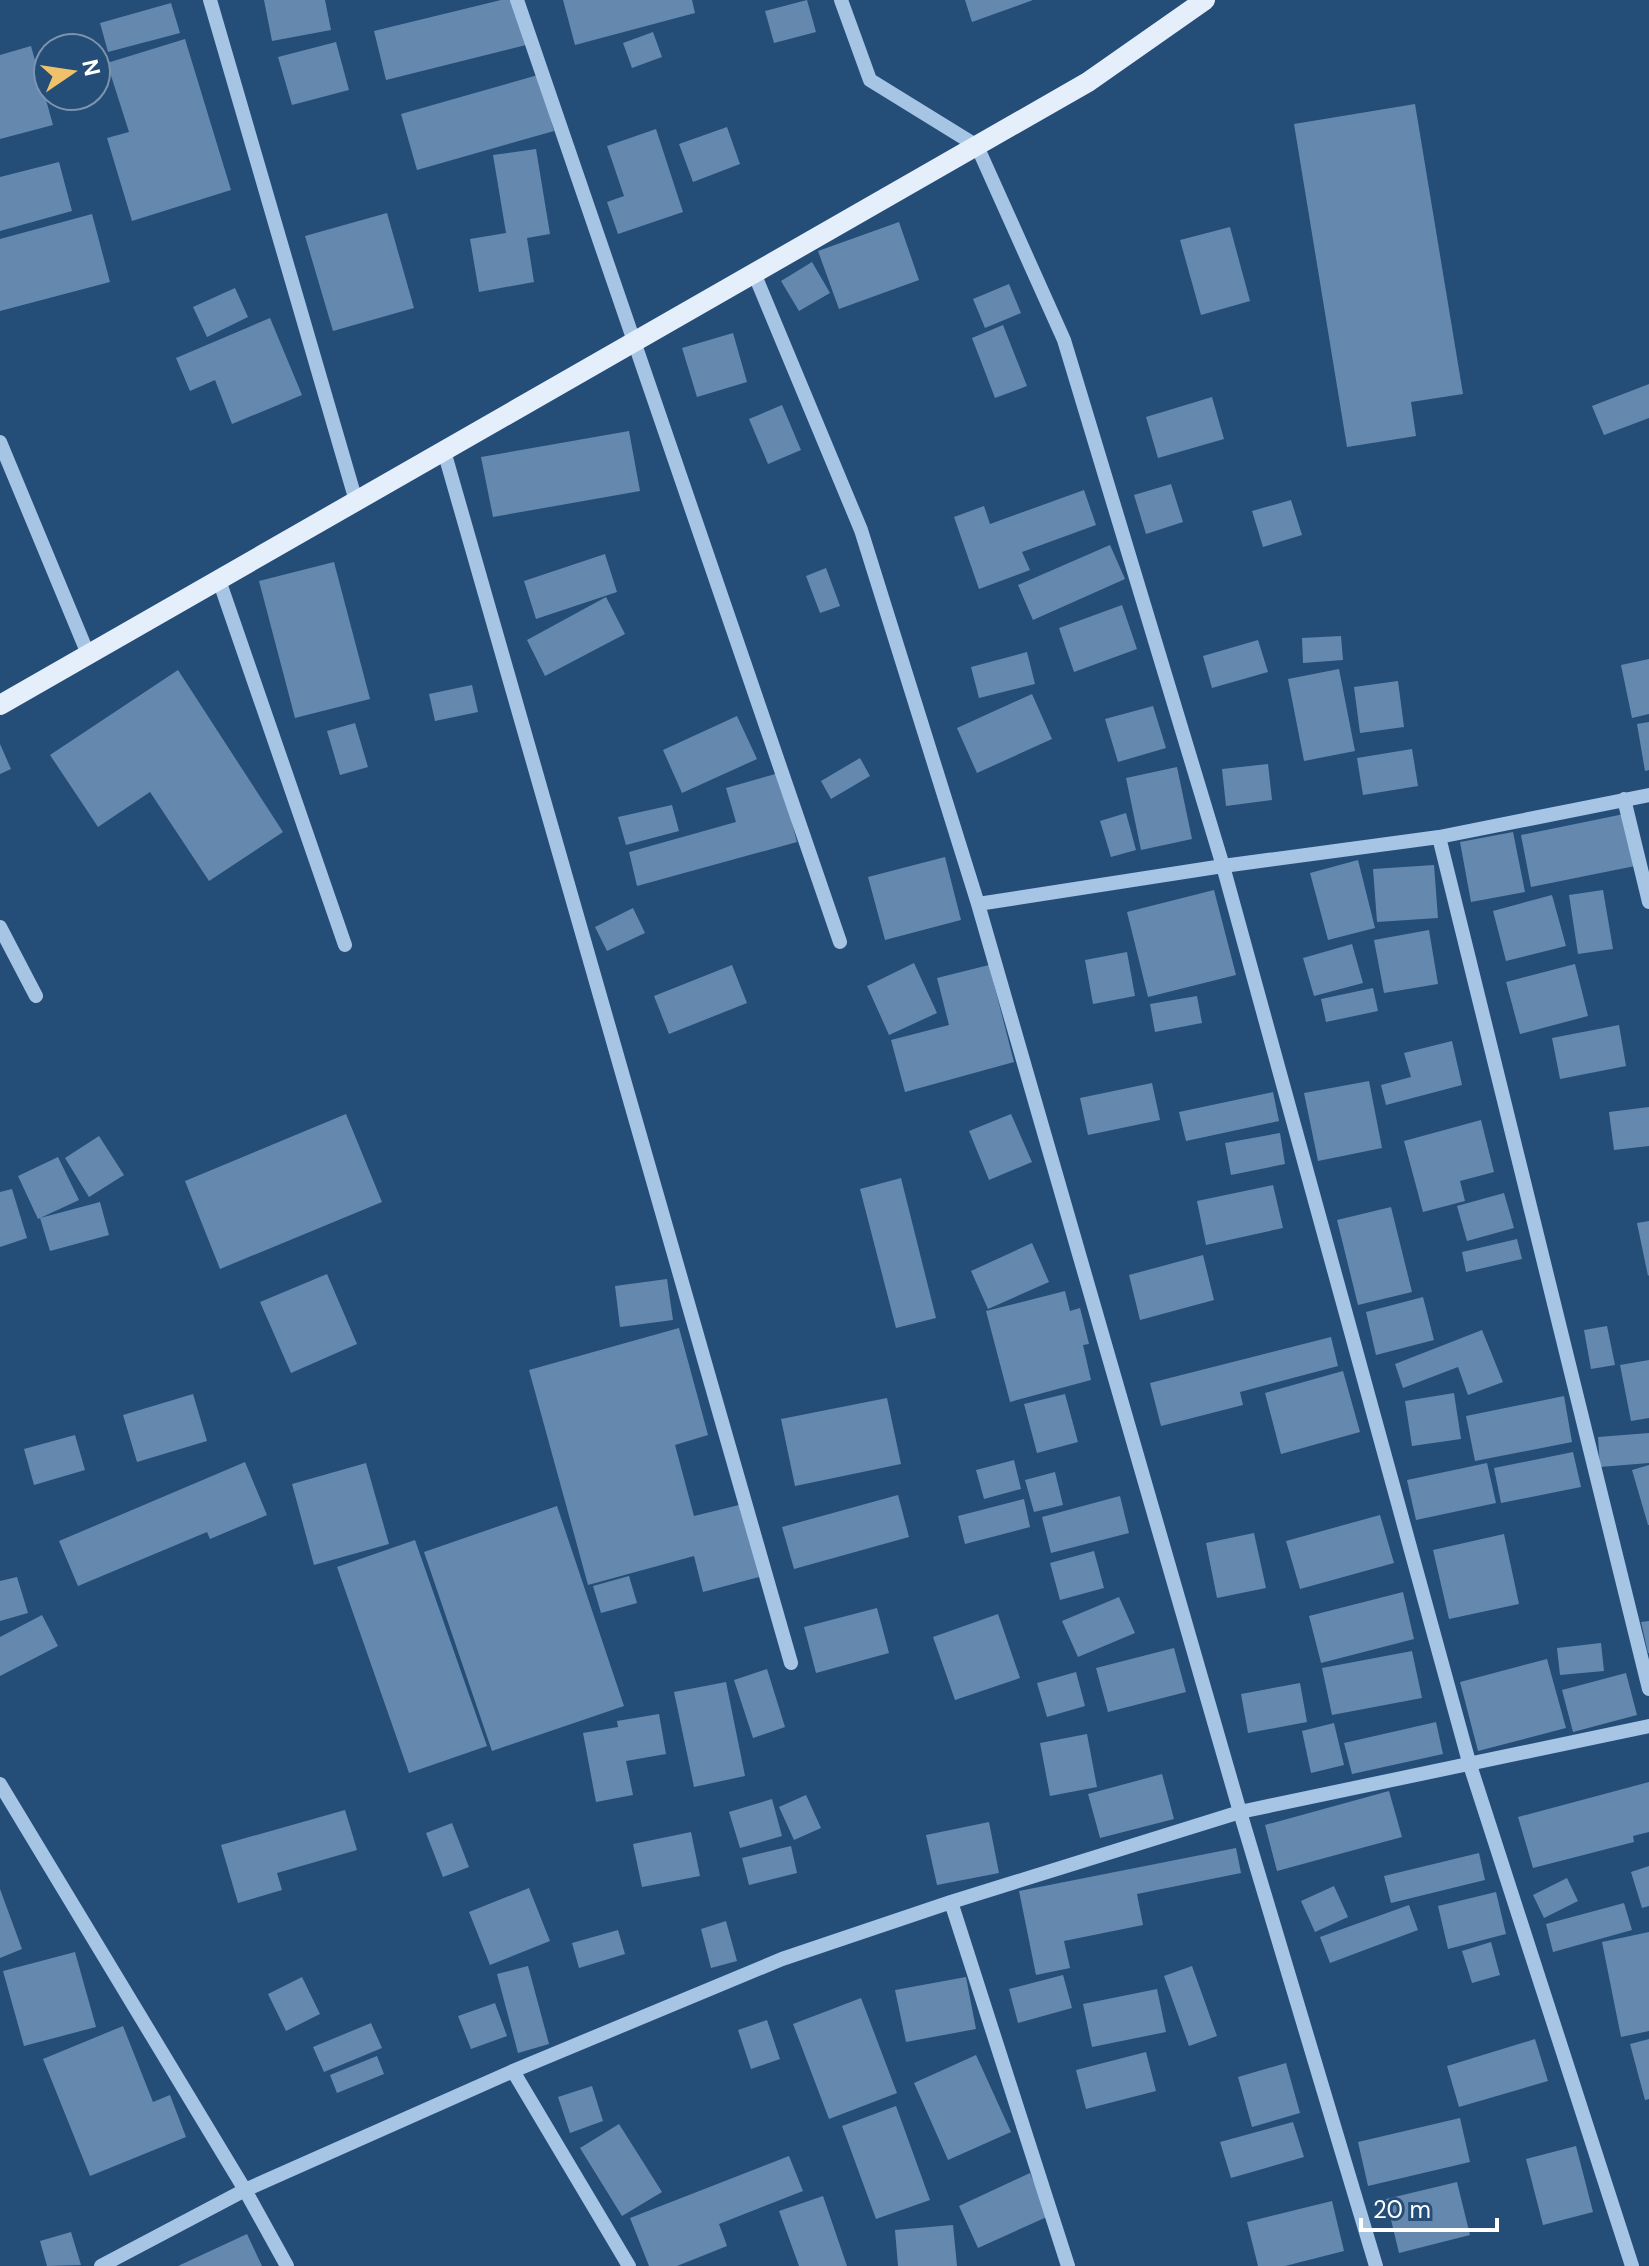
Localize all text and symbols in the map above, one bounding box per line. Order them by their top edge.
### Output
north arrow [32,32,112,112]
text: N [75,57,107,79]
scale bar [1361,2182,1497,2232]
text: 20 m [1373,2194,1431,2225]

